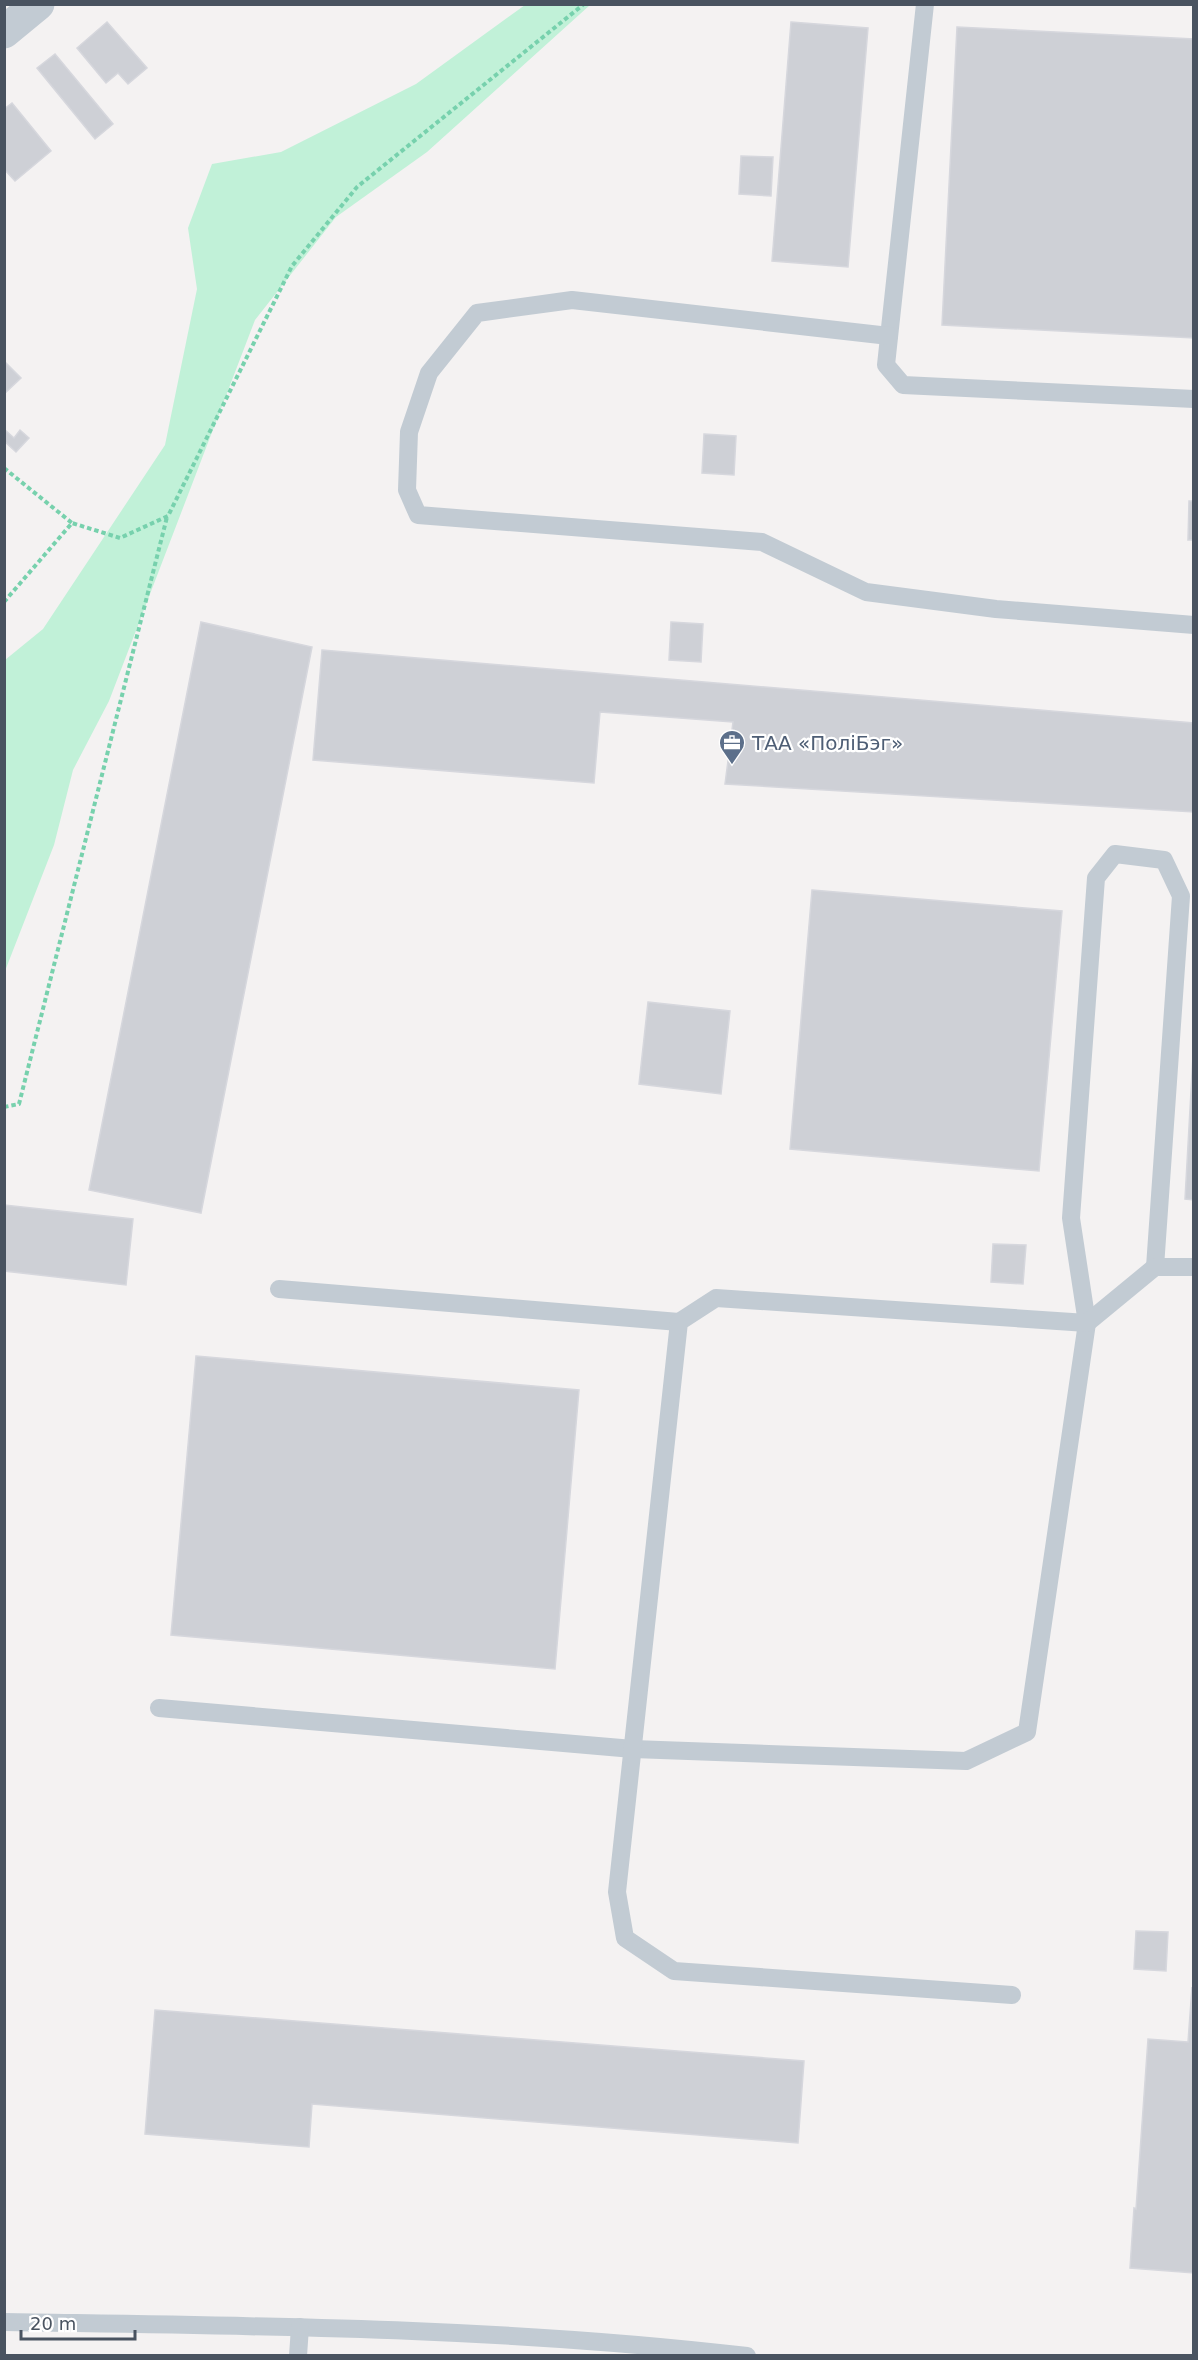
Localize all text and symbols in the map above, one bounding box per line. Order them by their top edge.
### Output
office icon: ТАА «ПоліБэг» [717,728,747,766]
place label: ТАА «ПоліБэг» [751,731,903,755]
scale bar [21,2303,135,2341]
text: 20 m [30,2313,76,2334]

